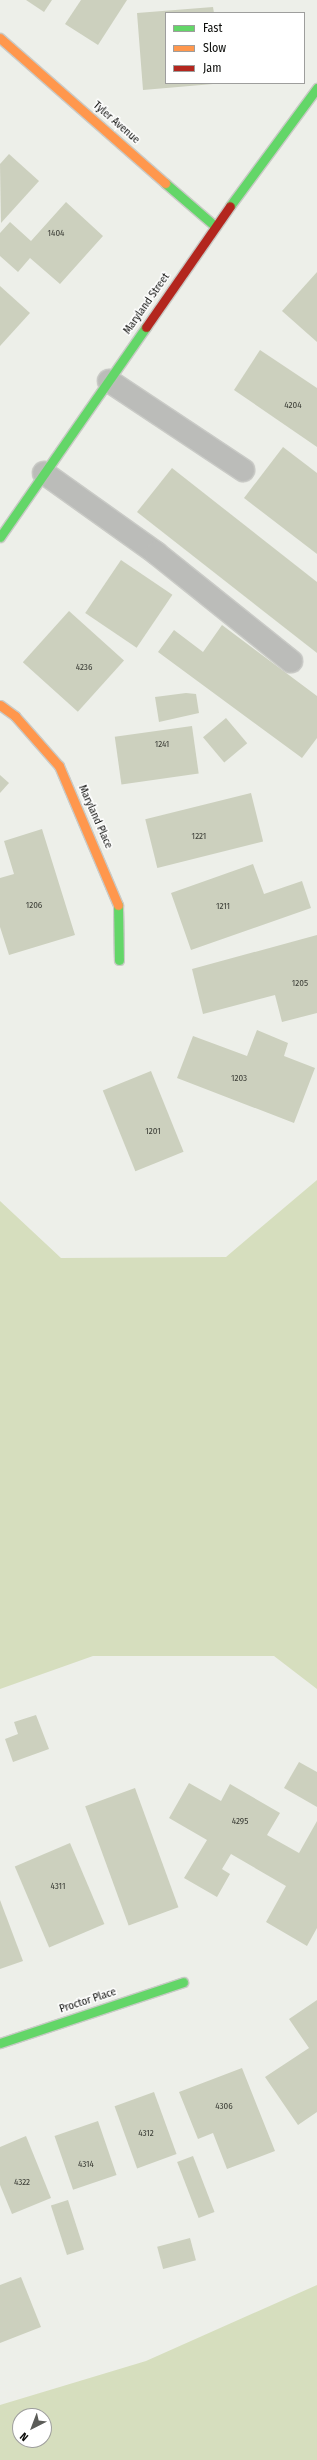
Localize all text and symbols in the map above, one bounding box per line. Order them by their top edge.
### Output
legend [165,12,305,84]
text: Fast [203,21,222,35]
text: Slow [203,41,226,55]
text: Jam [203,61,221,75]
street label: Tyler Avenue [90,99,142,147]
house number: 1404 [48,228,64,238]
street label: Maryland Street [121,271,173,337]
house number: 4204 [284,400,302,410]
house number: 4236 [76,662,92,672]
house number: 1241 [155,739,169,749]
street label: Maryland Place [75,783,115,851]
house number: 1221 [192,831,206,841]
house number: 1206 [26,900,42,910]
house number: 1211 [216,901,230,911]
house number: 1205 [292,978,308,988]
house number: 1203 [231,1073,247,1083]
house number: 1201 [145,1126,161,1136]
house number: 4295 [232,1816,248,1826]
house number: 4311 [51,1881,65,1891]
street label: Proctor Place [58,1986,118,2016]
house number: 4306 [215,2101,233,2111]
house number: 4312 [138,2128,154,2138]
house number: 4314 [78,2159,94,2169]
house number: 4322 [14,2177,30,2187]
north arrow [12,2408,52,2448]
text: N [18,2430,31,2444]

